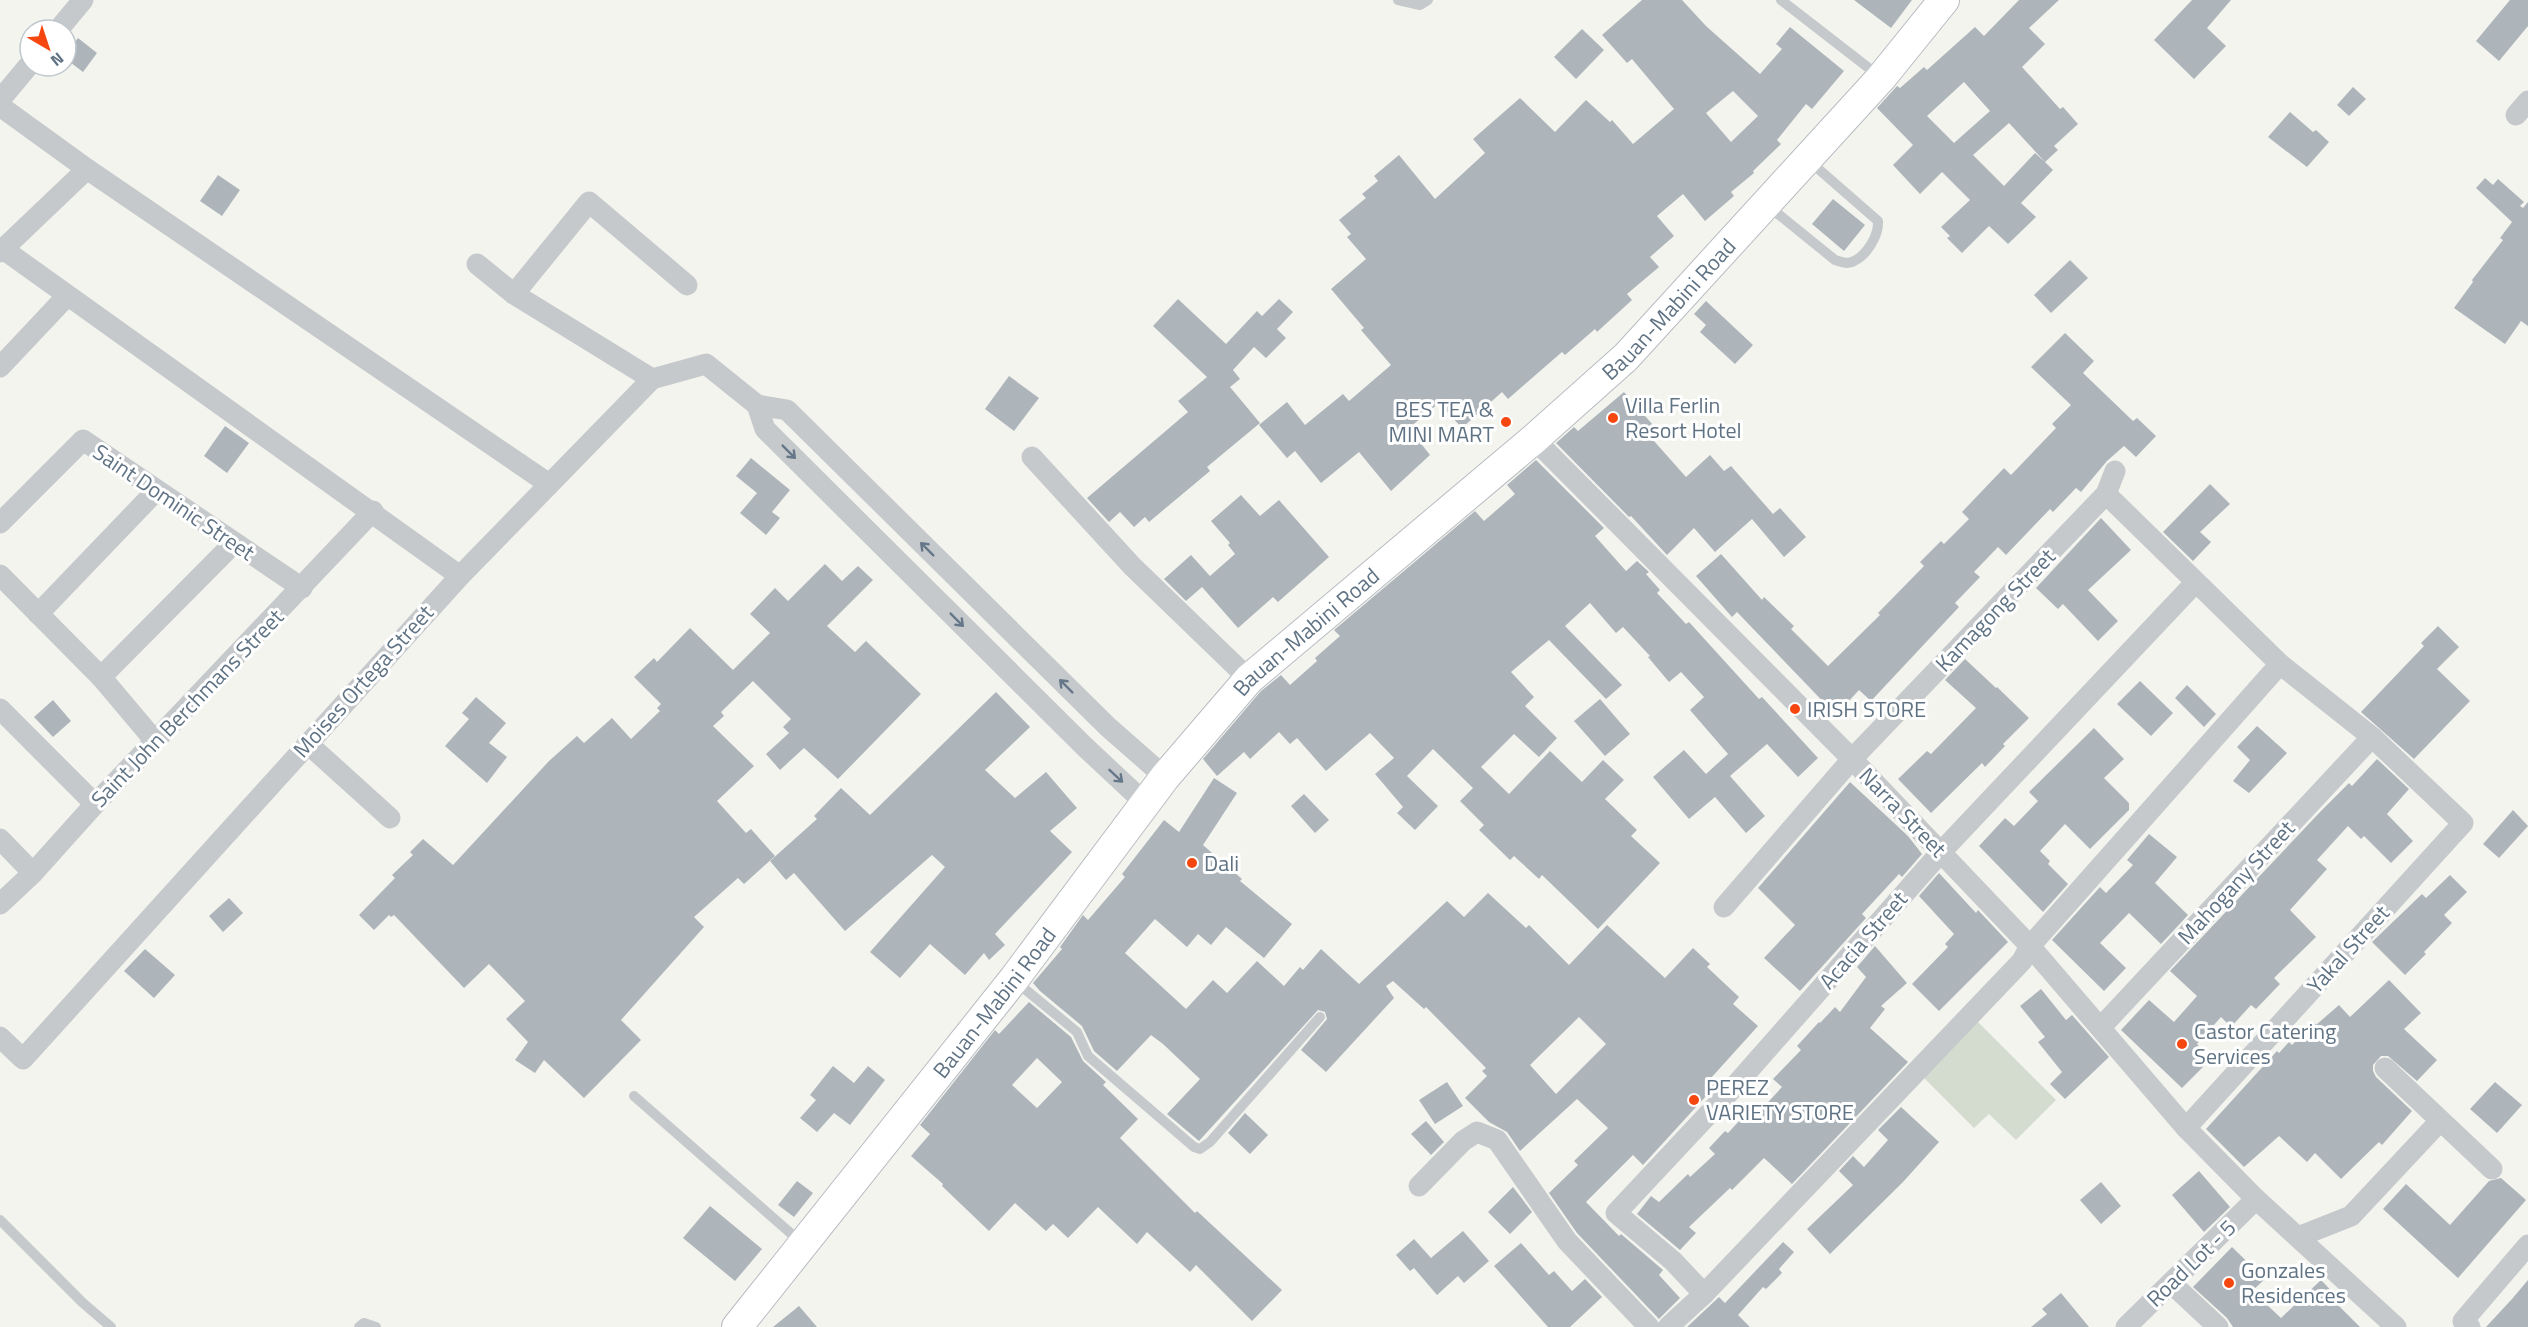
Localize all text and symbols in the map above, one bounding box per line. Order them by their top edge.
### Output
north arrow [18,18,78,78]
text: N [46,47,69,72]
street label: Bauan-Mabini Road [1594,230,1744,388]
place label: Villa Ferlin Resort Hotel [1625,388,1742,447]
place label: BES TEA & MINI MART [1388,392,1494,451]
marker: Villa Ferlin Resort Hotel [1606,411,1620,425]
marker: BES TEA & MINI MART [1499,415,1513,429]
street label: Saint Dominic Street [86,435,262,569]
one-way arrow [782,445,797,460]
street label: Kamagong Street [1927,540,2063,680]
one-way arrow [920,541,935,556]
street label: Bauan-Mabini Road [1224,559,1387,704]
street label: Moises Ortega Street [285,597,441,765]
street label: Saint John Berchmans Street [83,601,291,815]
one-way arrow [950,612,965,627]
one-way arrow [1059,678,1074,693]
place label: IRISH STORE [1807,692,1926,726]
marker: IRISH STORE [1788,702,1802,716]
street label: Narra Street [1851,759,1955,865]
one-way arrow [1108,768,1123,783]
street label: Mahogany Street [2169,812,2303,952]
place label: Dali [1204,846,1239,880]
marker: Dali [1185,856,1199,870]
street label: Acacia Street [1811,883,1916,997]
street label: Yakal Street [2299,897,2397,1001]
street label: Bauan-Mabini Road [924,920,1064,1086]
place label: Castor Catering Services [2194,1014,2336,1073]
marker: Castor Catering Services [2175,1037,2189,1051]
place label: PEREZ VARIETY STORE [1706,1070,1854,1129]
marker: PEREZ VARIETY STORE [1687,1093,1701,1107]
street label: Road Lot - 5 [2138,1211,2244,1315]
place label: Gonzales Residences [2241,1253,2346,1312]
marker: Gonzales Residences [2222,1276,2236,1290]

